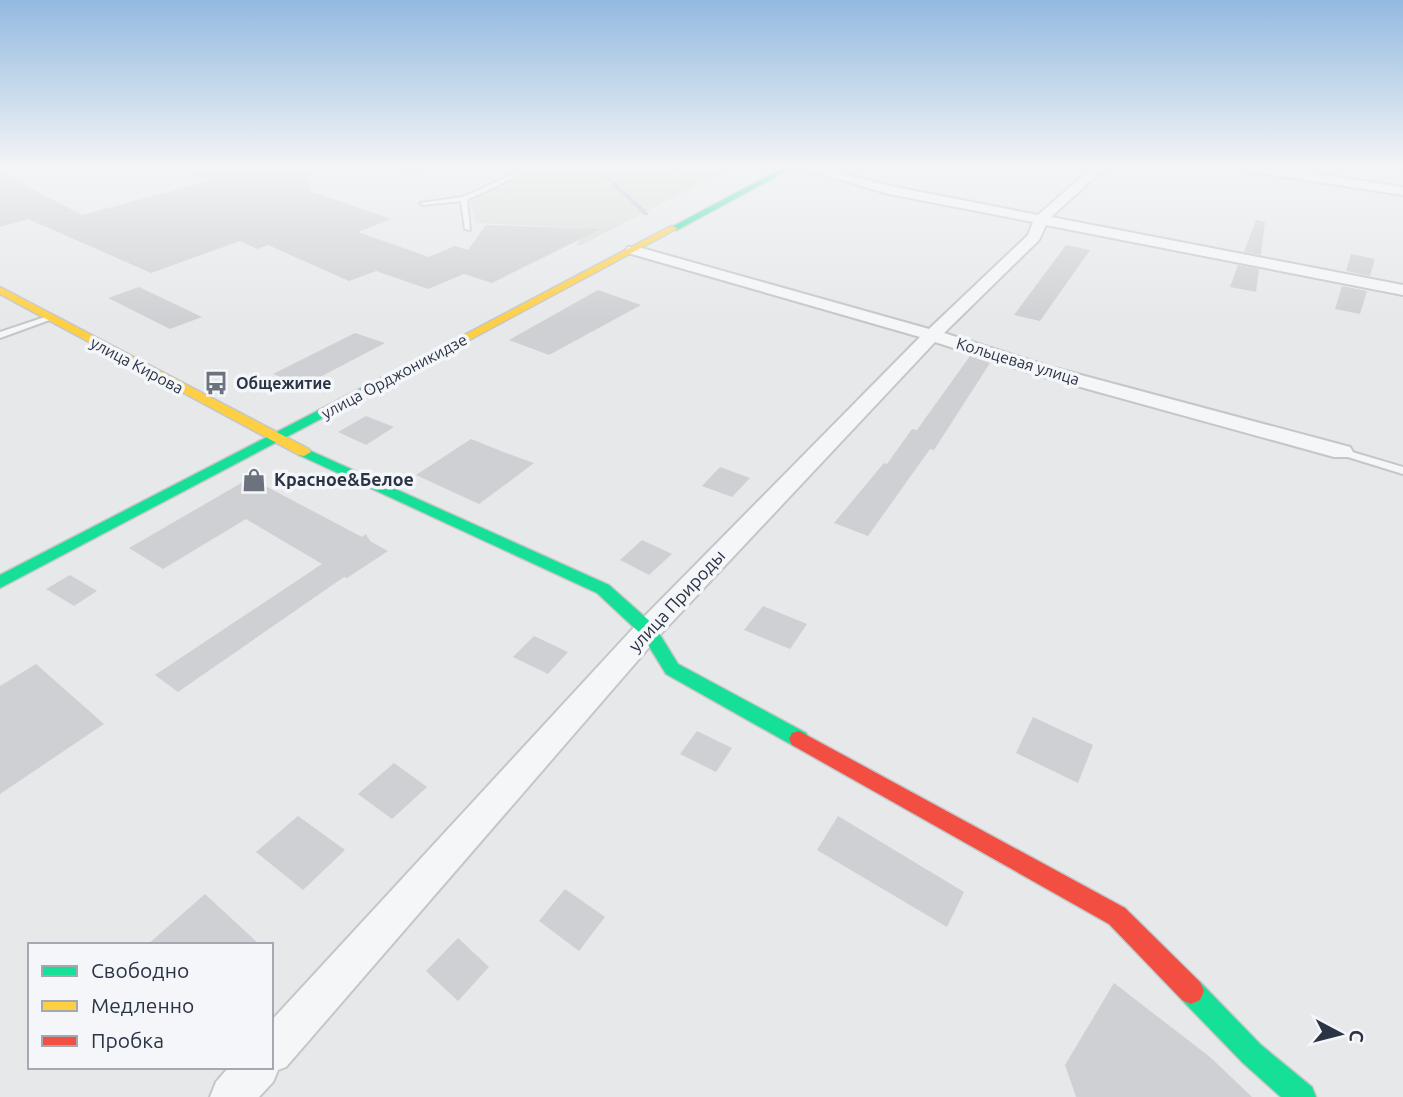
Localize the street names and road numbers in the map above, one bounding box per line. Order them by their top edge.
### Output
street label: улица Орджоникидзе [318,330,470,422]
street label: улица Кирова [88,333,186,397]
street label: Кольцевая улица [954,334,1082,388]
street label: улица Природы [624,545,729,655]

